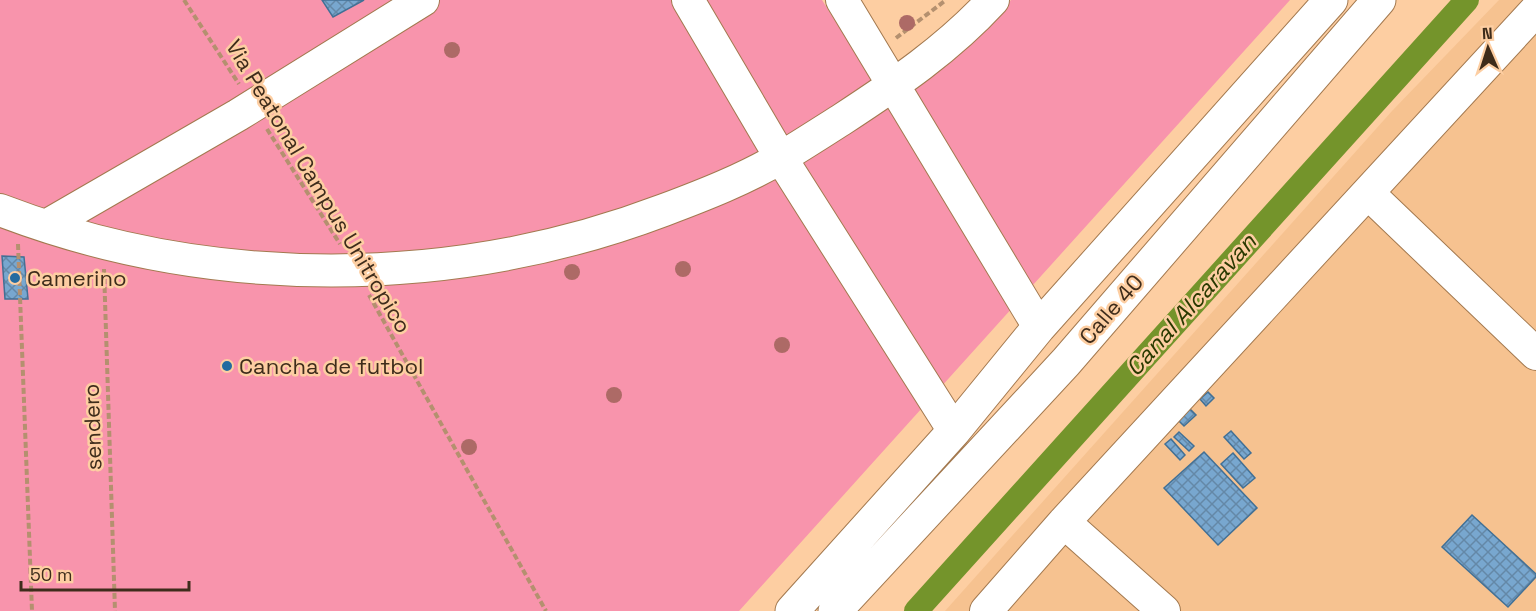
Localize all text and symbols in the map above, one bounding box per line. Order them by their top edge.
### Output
north arrow [1458,18,1518,78]
text: N [1481,23,1493,44]
street label: Via Peatonal Campus Unitropico [220,34,418,338]
water label: Canal Alcaravan [1118,226,1264,382]
place label: Camerino [27,264,126,292]
street label: Calle 40 [1073,268,1149,350]
marker: Camerino [8,271,22,285]
place label: Cancha de futbol [239,352,424,380]
marker: Cancha de futbol [220,359,234,373]
street label: sendero [76,383,108,471]
scale bar [21,554,189,592]
text: 50 m [30,563,72,586]

